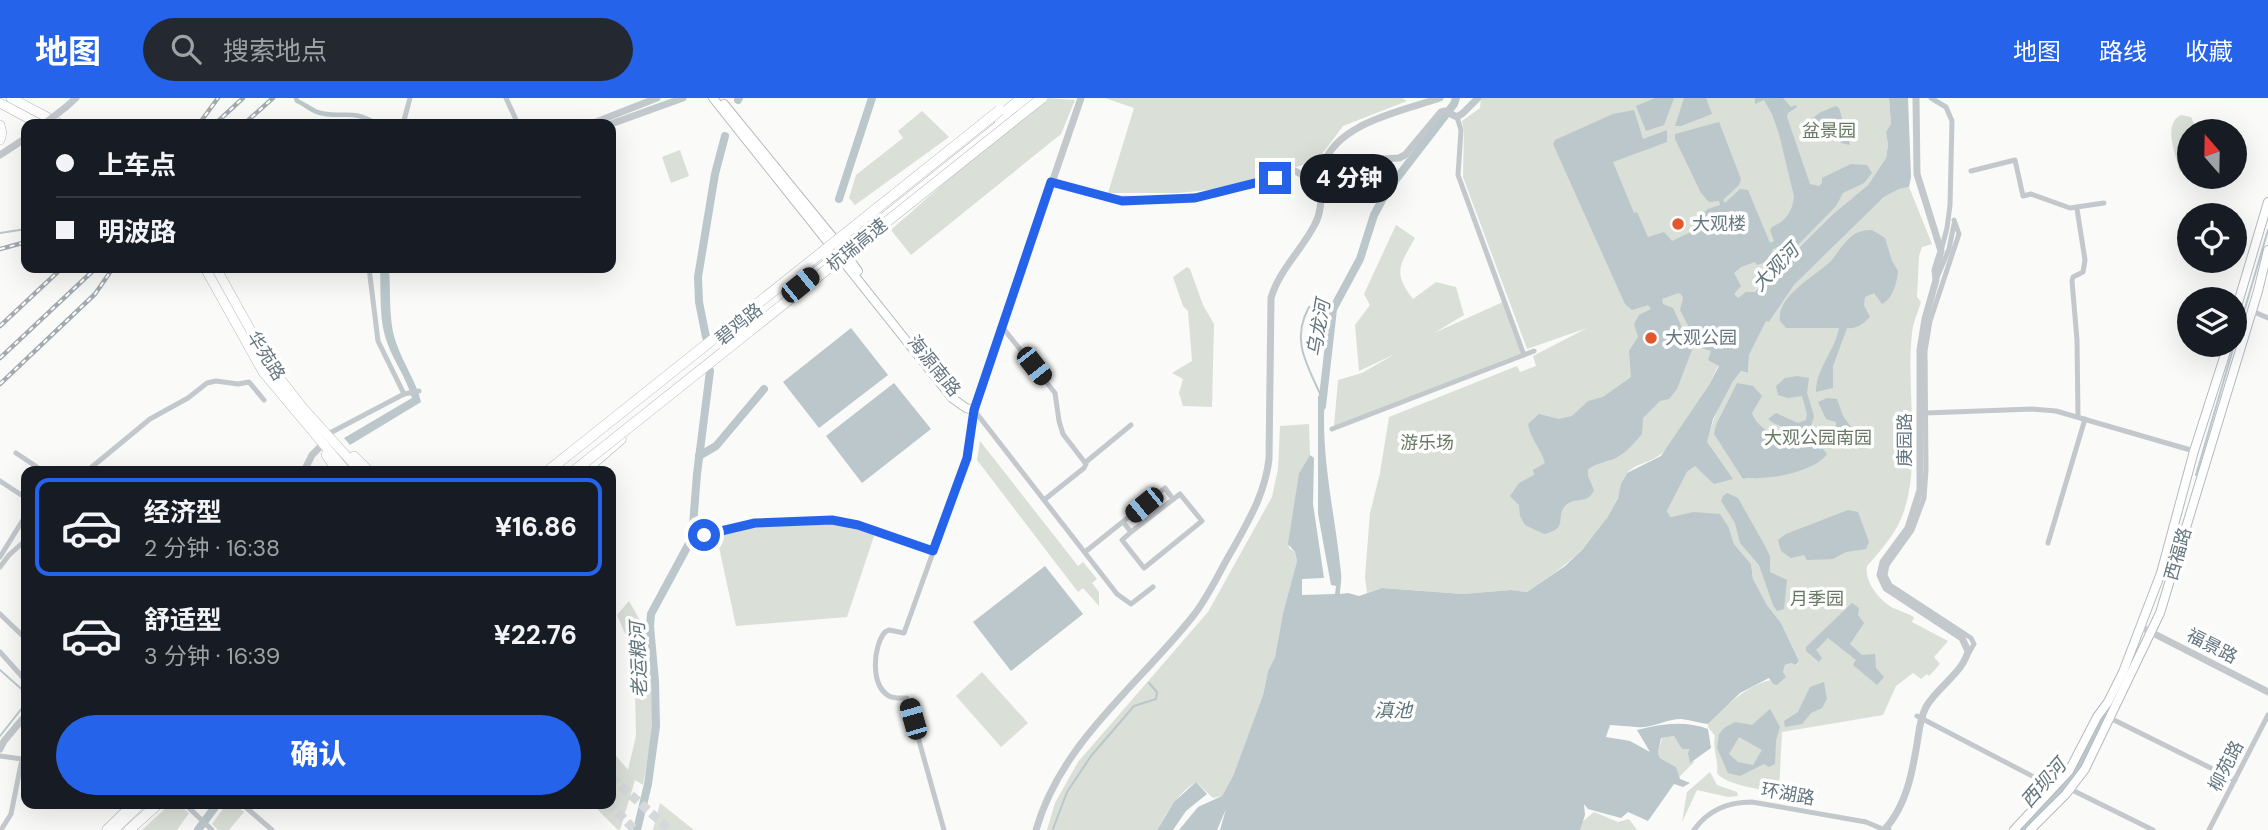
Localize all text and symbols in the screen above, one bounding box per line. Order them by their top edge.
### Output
search box [143,18,633,81]
text: 地图 [35,30,101,73]
icon: search [167,30,205,68]
text: 搜索地点 [223,34,327,68]
text: 地图 [2013,36,2061,67]
text: 路线 [2099,36,2147,67]
text: 收藏 [2185,36,2233,67]
park label: 盆景园 [1802,119,1856,143]
north arrow [2177,119,2247,189]
map controls [2177,119,2247,357]
text: 上车点 [98,148,176,182]
callout: 4 分钟 [1300,154,1398,202]
route end [1259,162,1291,194]
text: 4 分钟 [1316,163,1382,193]
button: locate [2177,203,2247,273]
place label: 大观楼 [1692,212,1746,236]
street label: 杭瑞高速 [821,213,893,277]
text: 明波路 [98,215,176,249]
marker: 大观楼 [1670,216,1686,232]
water label: 大观河 [1747,235,1807,297]
car [778,264,823,306]
button: layers [2177,287,2247,357]
water label: 乌龙河 [1301,294,1336,358]
street label: 碧鸡路 [710,298,768,350]
place label: 大观公园 [1665,326,1737,350]
street label: 华苑路 [242,327,290,385]
street label: 海源南路 [902,330,966,402]
marker: 大观公园 [1643,330,1659,346]
car [1013,343,1056,389]
street label: 庚园路 [1893,413,1917,467]
park label: 大观公园南园 [1764,426,1872,450]
park label: 游乐场 [1400,431,1454,455]
car [1122,484,1167,526]
text: 经济型 [144,495,222,529]
icon: car [60,496,123,559]
text: ¥16.86 [495,510,577,544]
route start [688,519,720,551]
street label: 西福路 [2159,525,2197,583]
text: 2 分钟 · 16:38 [144,533,280,563]
park label: 月季园 [1790,587,1844,611]
text: 舒适型 [144,603,222,637]
icon: car [60,604,123,667]
text: ¥22.76 [494,618,577,652]
water label: 老运粮河 [625,618,652,698]
street label: 福景路 [2182,623,2242,669]
text: 3 分钟 · 16:39 [144,641,280,671]
car [898,696,929,742]
water label: 滇池 [1374,698,1414,723]
button: 确认 [56,715,581,795]
street label: 柳苑路 [2203,736,2249,796]
water label: 西坝河 [2015,751,2074,813]
street label: 环湖路 [1759,777,1817,811]

